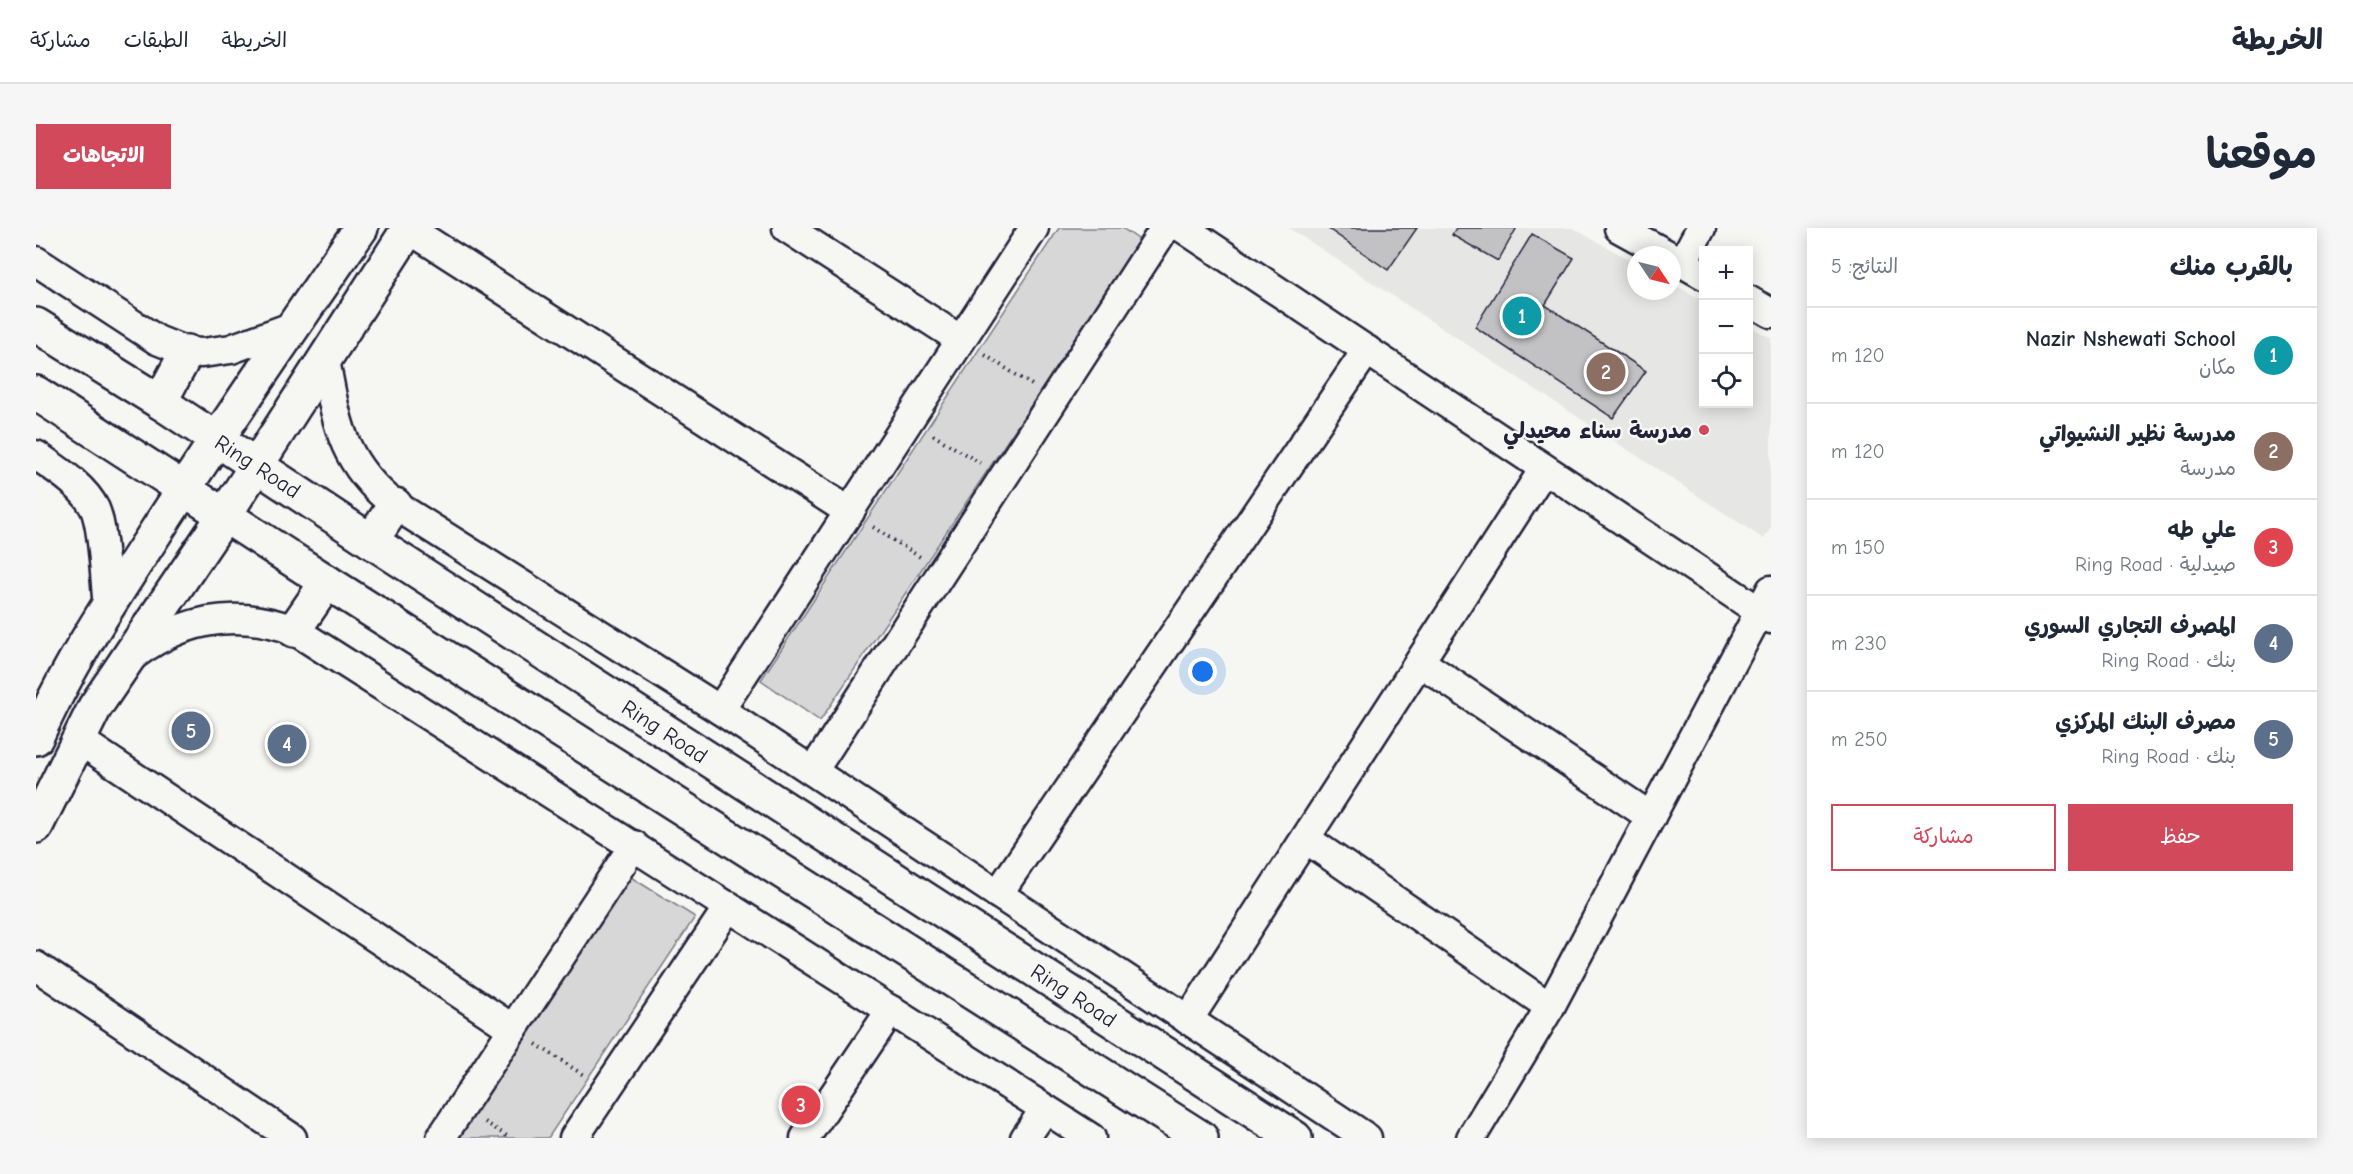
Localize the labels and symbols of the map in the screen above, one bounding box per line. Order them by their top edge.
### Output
north arrow [1627,246,1681,300]
pin: 1 [1502,294,1542,338]
pin: 2 [1586,350,1626,394]
place label: مدرسة سناء محيدلي [1503,418,1692,450]
marker: مدرسة سناء محيدلي [1697,423,1711,437]
street label: Ring Road [210,430,305,504]
your location [1188,657,1217,686]
street label: Ring Road [617,695,712,769]
pin: 5 [172,708,210,754]
pin: 4 [268,722,306,766]
street label: Ring Road [1026,959,1121,1033]
pin: 3 [782,1082,820,1128]

